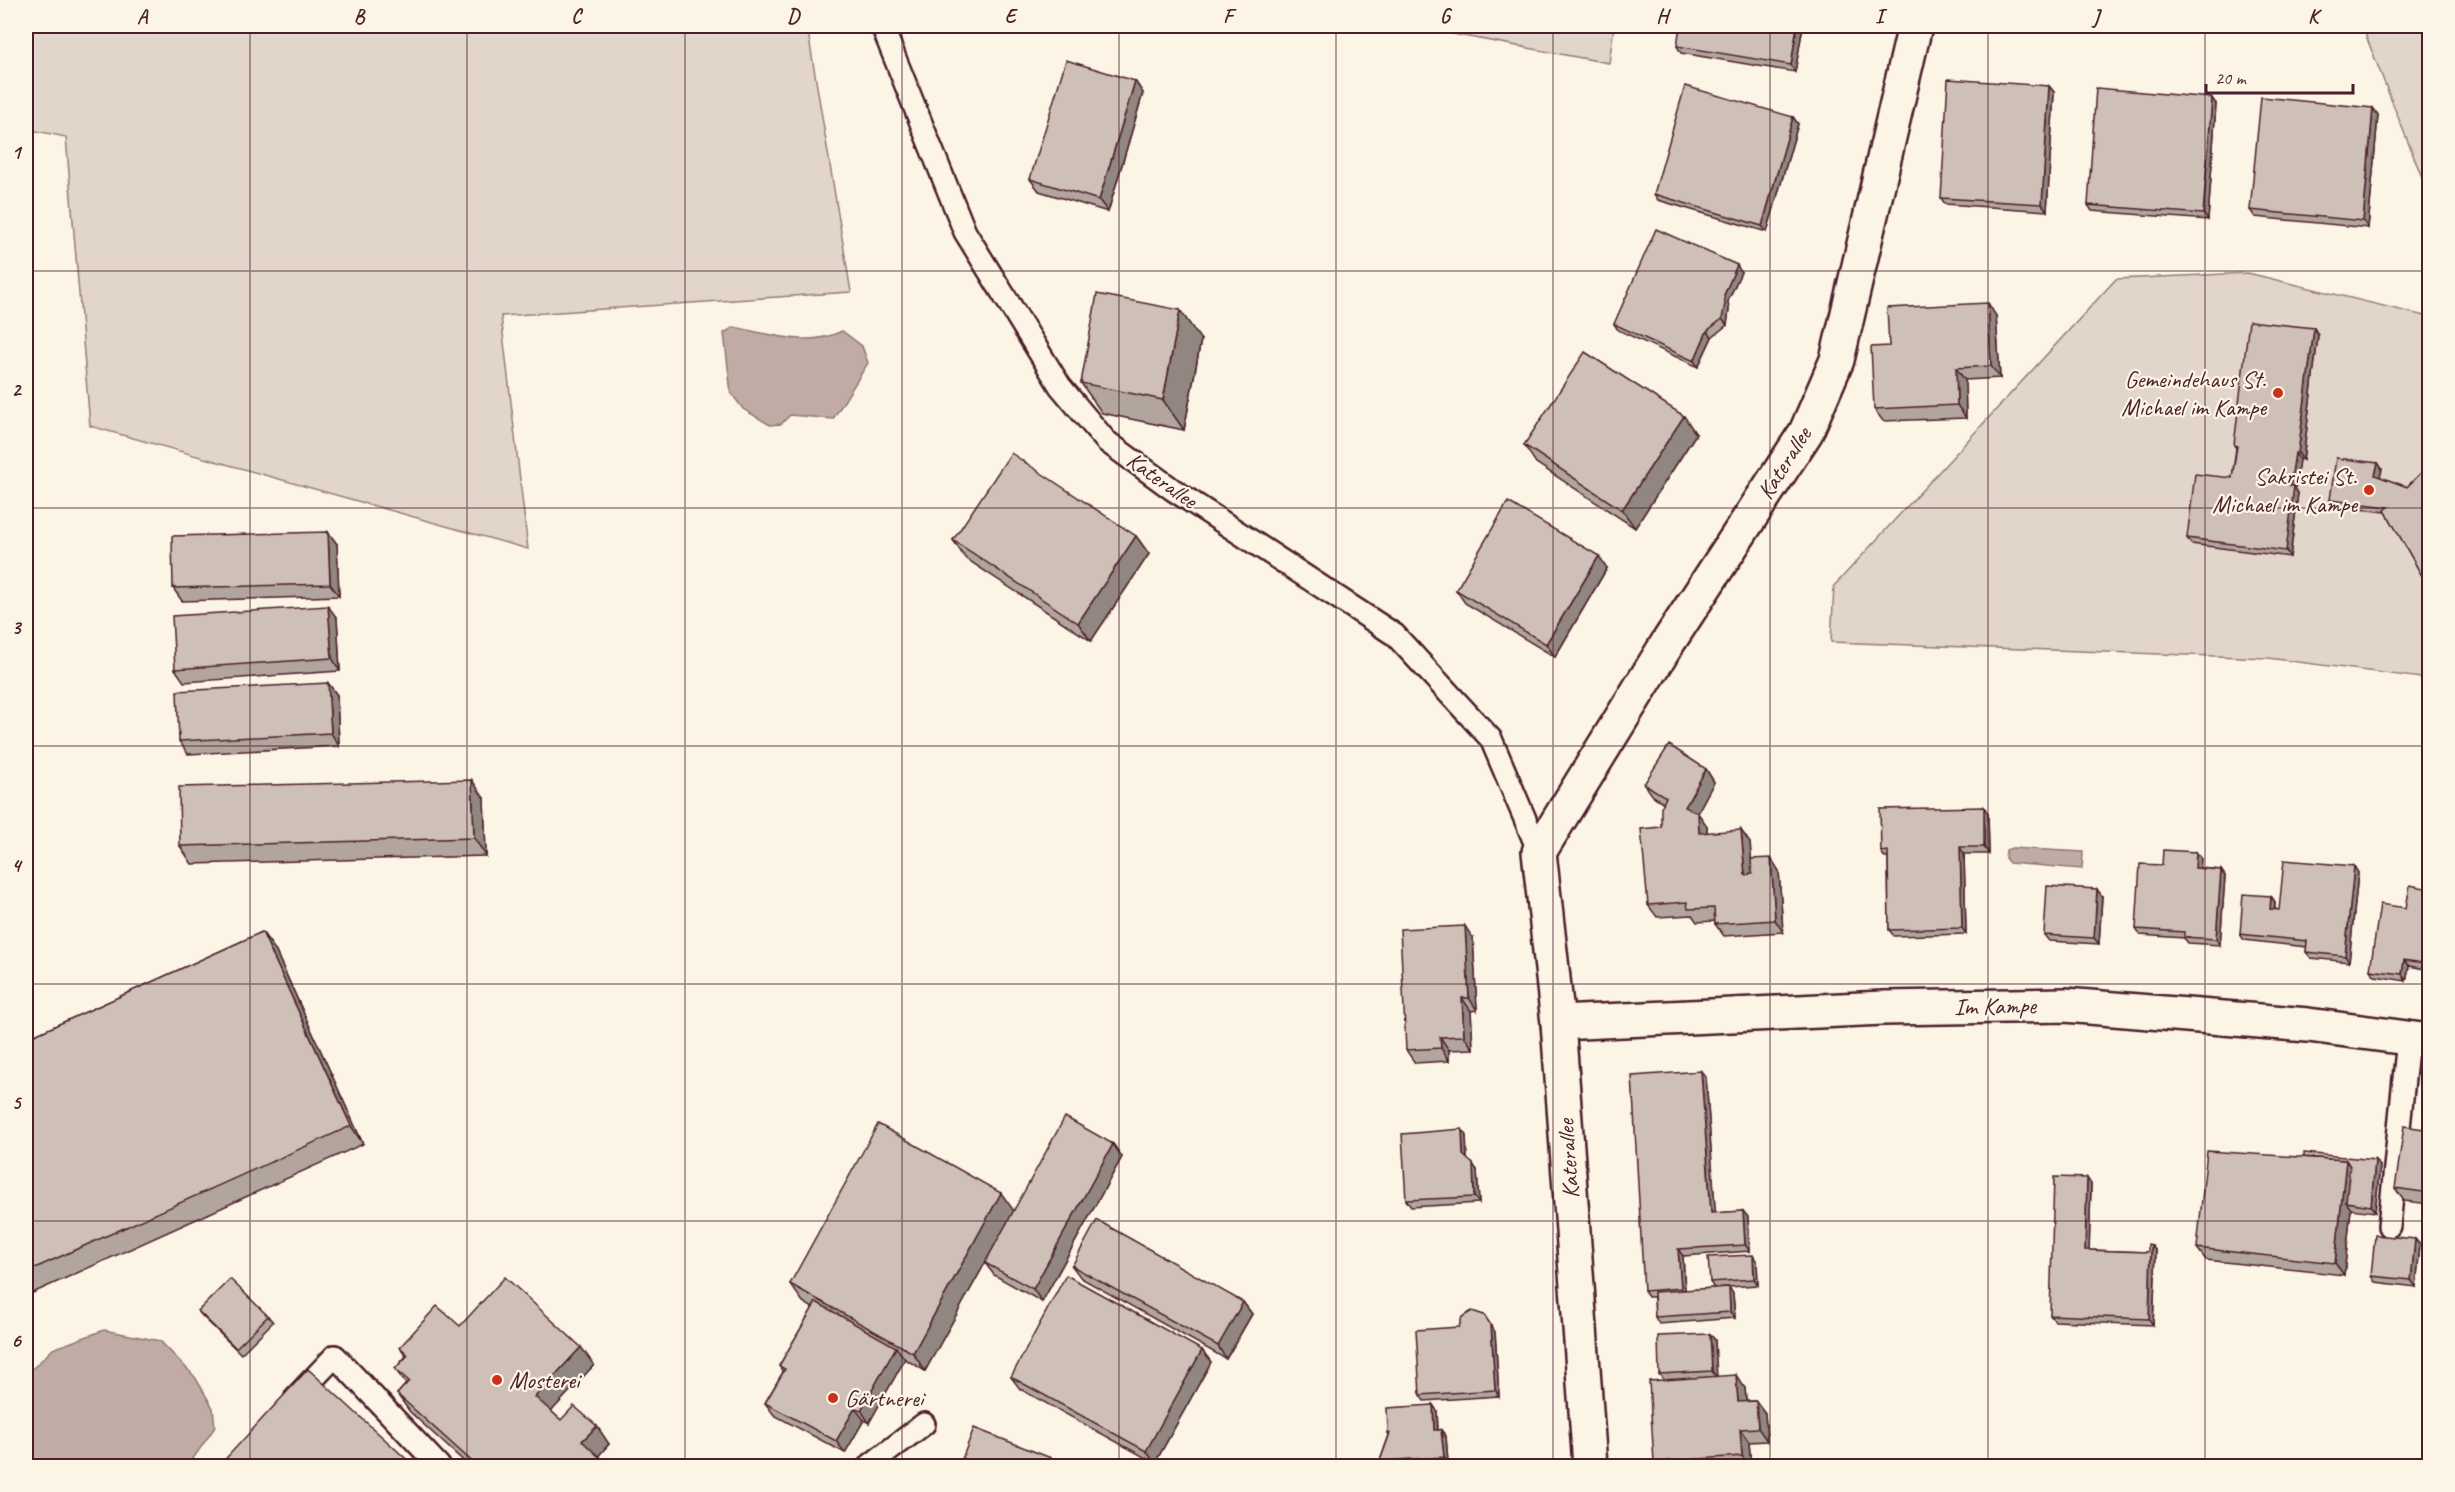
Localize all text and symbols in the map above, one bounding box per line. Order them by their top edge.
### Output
text: A [137,4,149,29]
text: B [354,4,366,29]
text: C [571,4,583,29]
text: D [787,4,801,29]
text: E [1005,4,1019,29]
text: F [1223,4,1237,29]
text: G [1440,4,1453,29]
text: H [1656,4,1671,29]
text: I [1875,4,1888,29]
text: J [2091,4,2103,29]
text: K [2308,4,2322,29]
scale bar [2206,57,2353,95]
text: 20 m [2215,67,2248,89]
text: 1 [12,140,23,165]
place label: Gemeindehaus St. Michael im Kampe [2121,364,2268,422]
text: 2 [12,377,23,402]
marker: Gemeindehaus St. Michael im Kampe [2271,386,2285,400]
street label: Katerallee [1750,420,1819,505]
street label: Katerallee [1121,445,1205,516]
place label: Sakristei St. Michael im Kampe [2212,461,2359,519]
marker: Sakristei St. Michael im Kampe [2362,483,2376,497]
text: 3 [12,615,23,640]
text: 4 [12,853,24,878]
street label: Im Kampe [1954,990,2038,1022]
text: 5 [12,1090,23,1115]
street label: Katerallee [1550,1116,1586,1200]
text: 6 [11,1328,22,1353]
place label: Mosterei [509,1365,582,1395]
marker: Mosterei [490,1373,504,1387]
place label: Gärtnerei [845,1383,927,1413]
marker: Gärtnerei [826,1391,840,1405]

